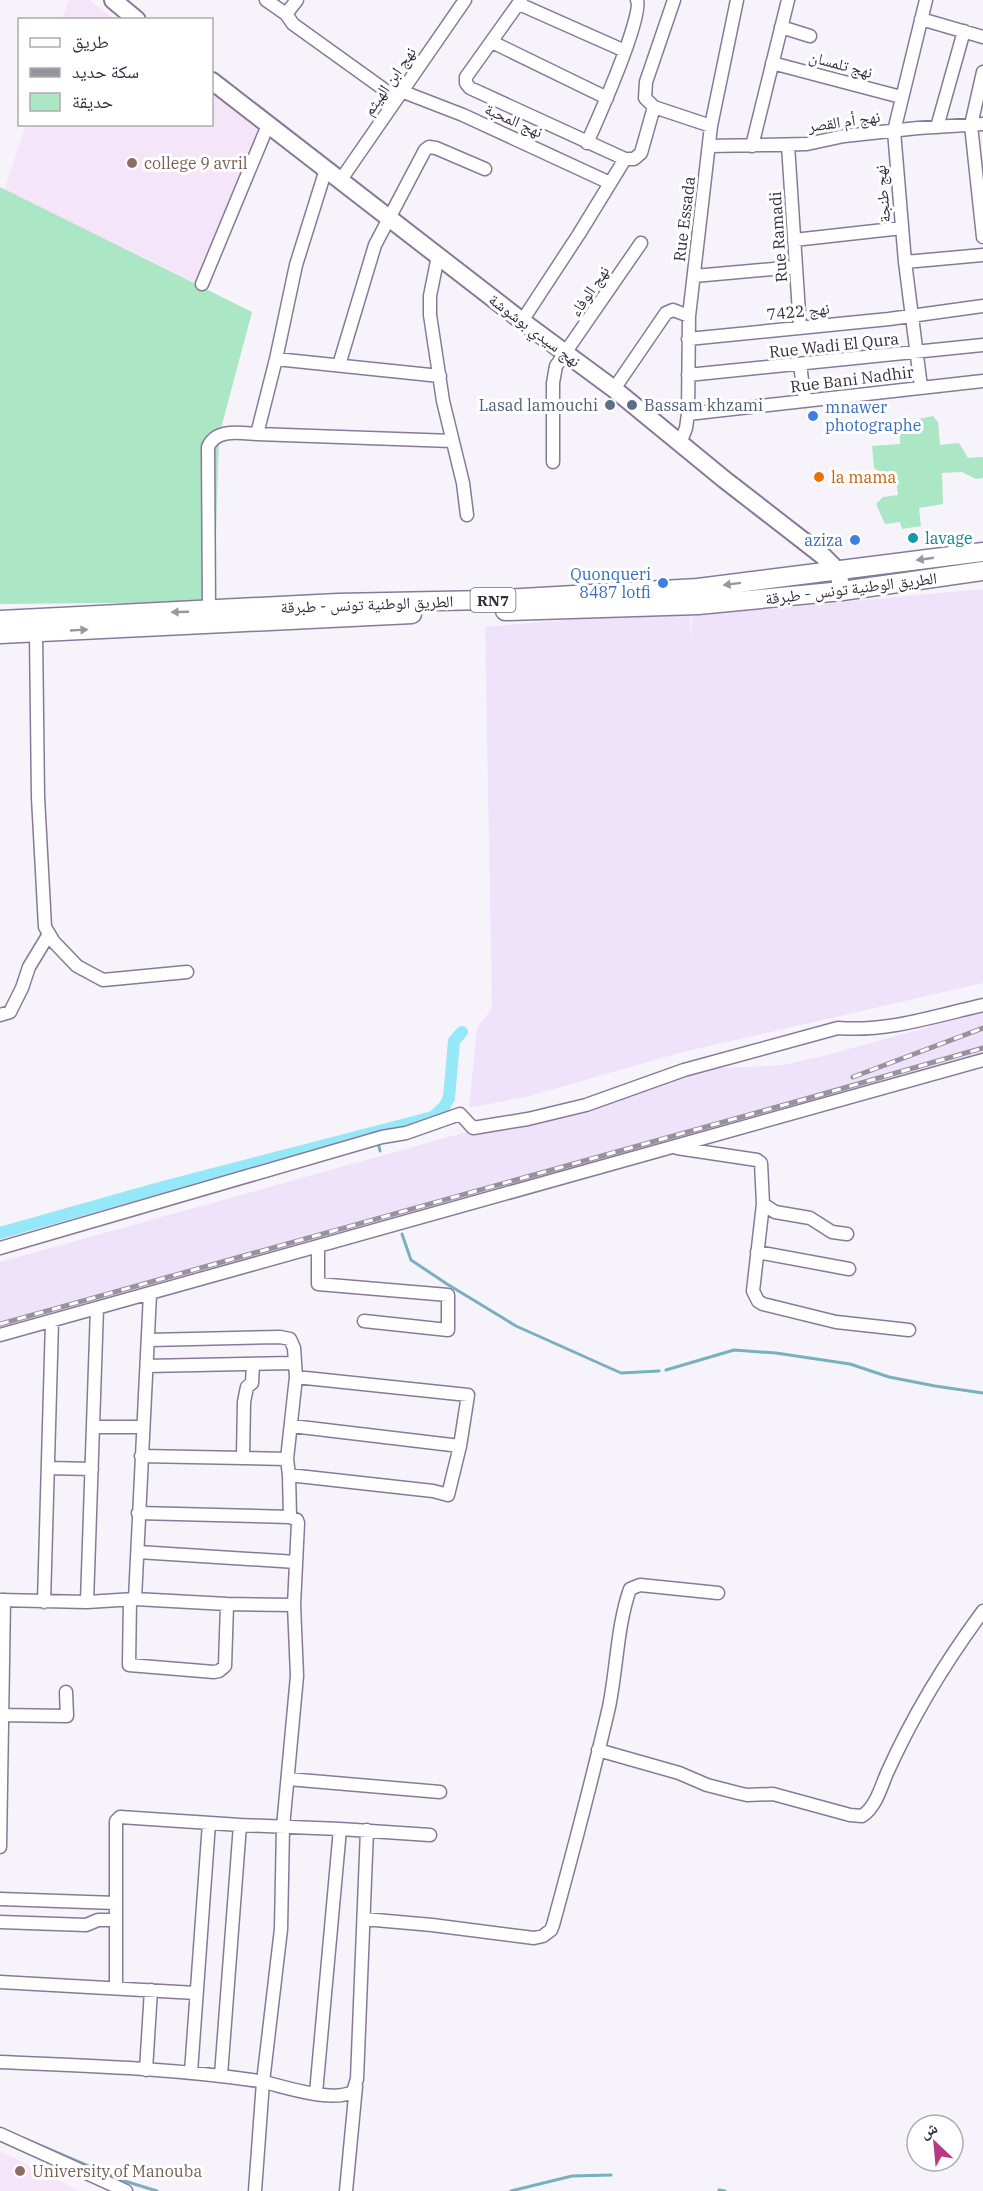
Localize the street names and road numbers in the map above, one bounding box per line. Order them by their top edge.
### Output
street label: نهج ابن الهيثم [358,43,421,120]
street label: نهج تلمسان [807,46,875,83]
street label: نهج المحبة [482,98,546,143]
street label: نهج أم القصر [806,106,881,137]
street label: نهج طنجة [870,164,895,224]
street label: Rue Essada [669,175,699,263]
street label: Rue Ramadi [765,191,791,283]
street label: نهج الوفاء [565,262,614,321]
street label: نهج سيدي بوشوشة [483,289,585,374]
street label: نهج 7422 [765,298,831,325]
street label: Rue Wadi El Qura [768,328,900,362]
street label: Rue Bani Nadhir [789,362,915,396]
street label: الطريق الوطنية تونس - طبرقة [764,568,938,609]
road number: RN7 [470,588,516,612]
street label: الطريق الوطنية تونس - طبرقة [280,591,454,618]

